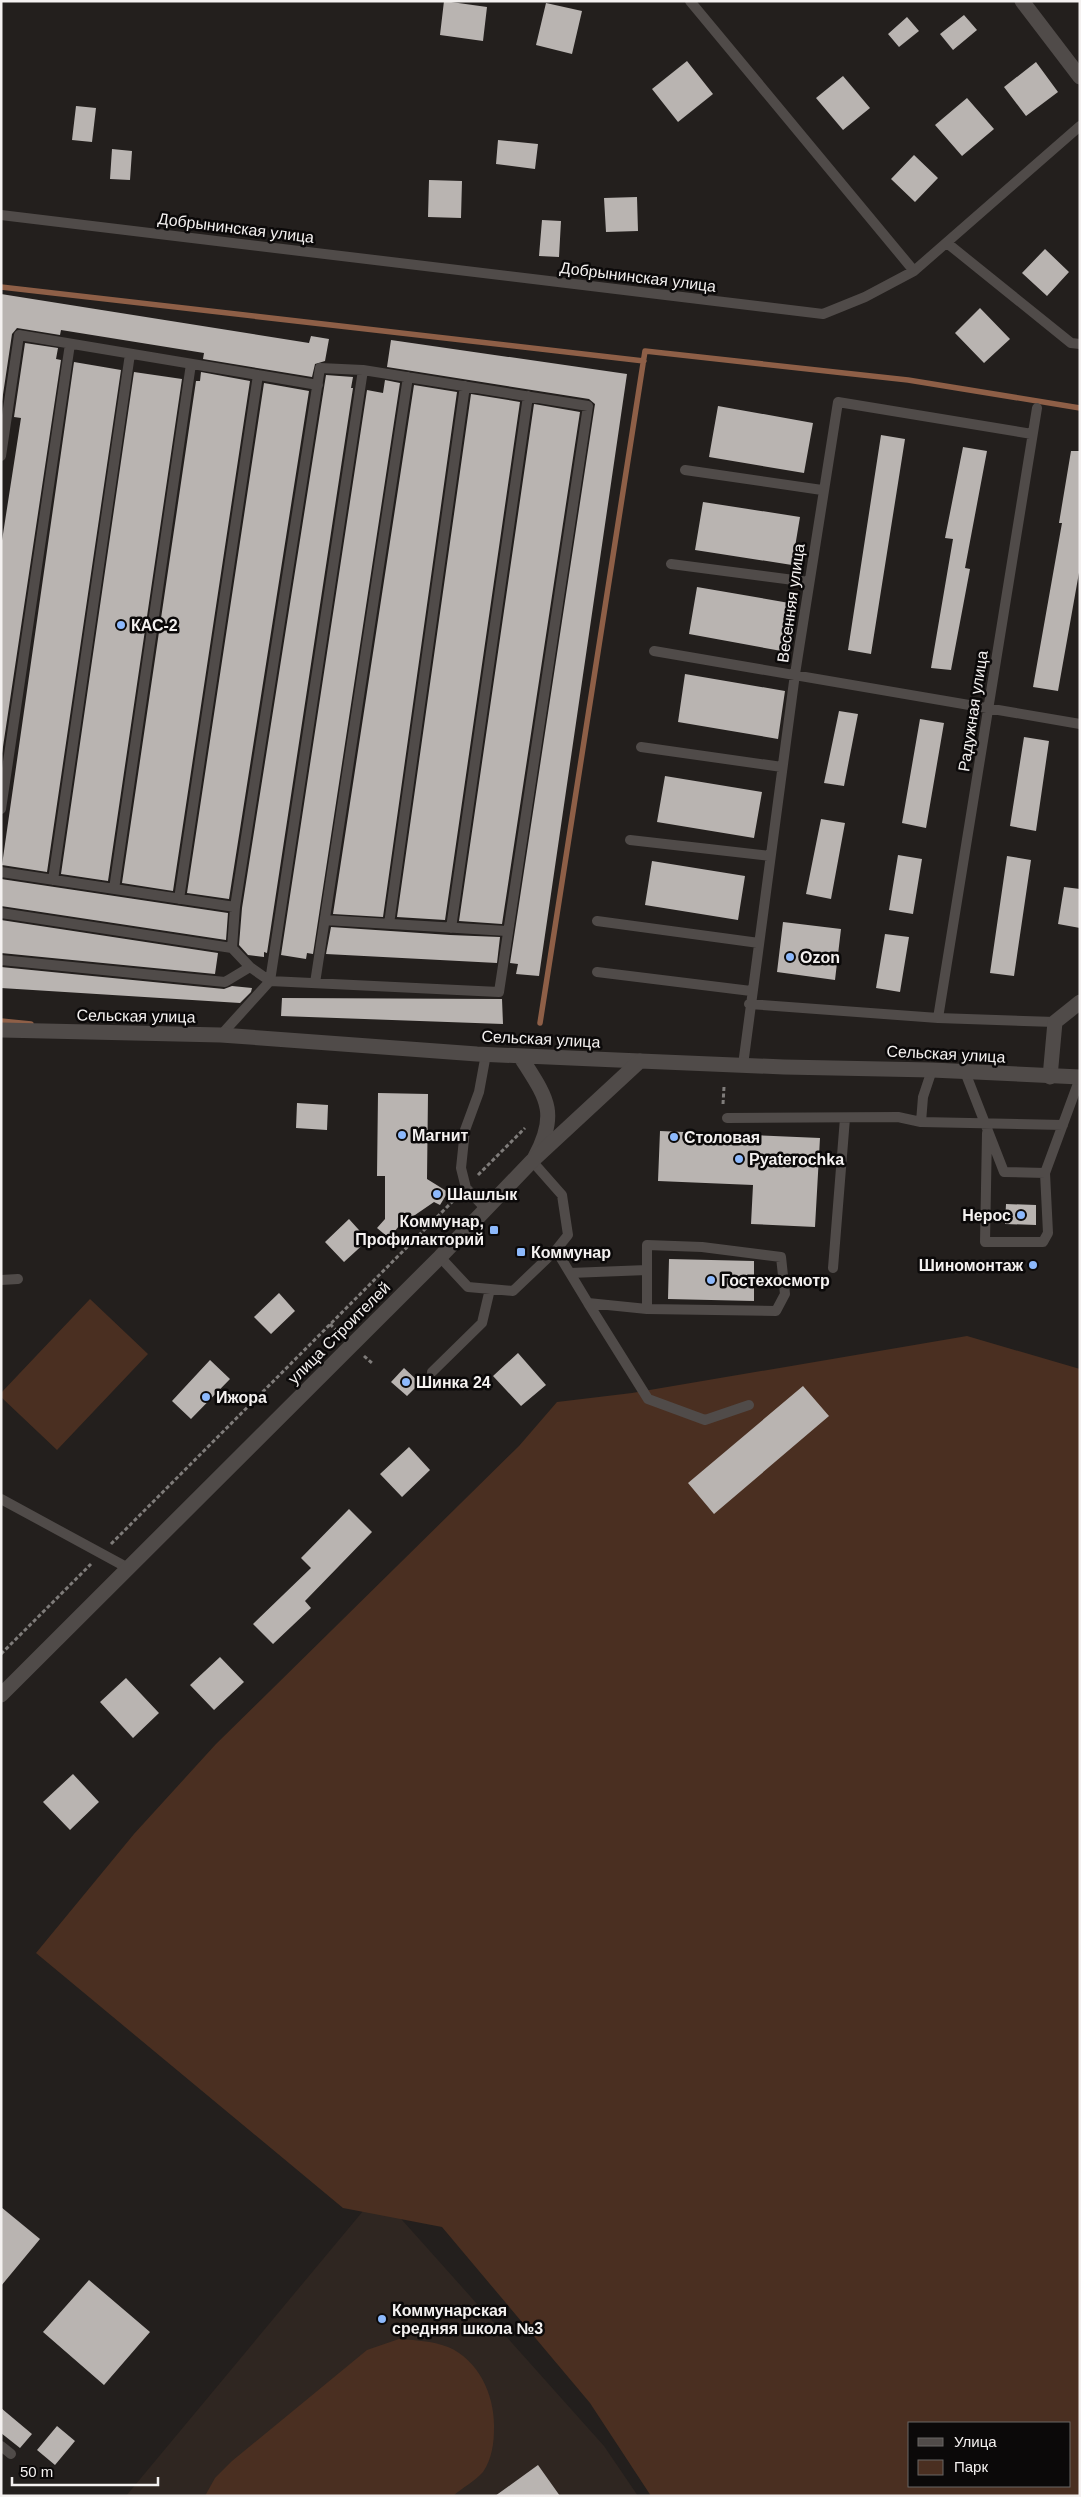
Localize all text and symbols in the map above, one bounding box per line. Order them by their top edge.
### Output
street label: Добрынинская улица [157,210,315,246]
street label: Добрынинская улица [559,259,717,295]
street label: Весенняя улица [774,542,808,664]
place label: КАС-2 [131,617,178,634]
marker: КАС-2 [115,619,127,631]
street label: Радужная улица [955,649,991,773]
place label: Ozon [800,949,840,966]
marker: Ozon [784,951,796,963]
street label: Сельская улица [76,1006,196,1026]
street label: Сельская улица [481,1027,601,1051]
street label: Сельская улица [886,1042,1006,1066]
place label: Магнит [412,1127,469,1144]
marker: Магнит [396,1129,408,1141]
place label: Столовая [684,1129,760,1146]
marker: Столовая [668,1131,680,1143]
place label: Pyaterochka [749,1151,844,1168]
marker: Pyaterochka [733,1153,745,1165]
place label: Шашлык [447,1186,518,1203]
marker: Шашлык [431,1188,443,1200]
place label: Нерос [962,1207,1011,1224]
marker: Нерос [1015,1209,1027,1221]
place label: Коммунар, Профилакторий [355,1213,484,1248]
marker: Коммунар, Профилакторий [488,1224,500,1236]
place label: Коммунар [531,1244,611,1261]
marker: Коммунар [515,1246,527,1258]
place label: Шиномонтаж [919,1257,1024,1274]
marker: Шиномонтаж [1027,1259,1039,1271]
place label: Гостехосмотр [721,1272,830,1289]
marker: Гостехосмотр [705,1274,717,1286]
street label: улица Строителей [285,1279,393,1387]
place label: Шинка 24 [416,1374,491,1391]
marker: Шинка 24 [400,1376,412,1388]
place label: Ижора [216,1389,267,1406]
marker: Ижора [200,1391,212,1403]
place label: Коммунарская средняя школа №3 [392,2302,543,2337]
marker: Коммунарская средняя школа №3 [376,2313,388,2325]
legend [908,2422,1071,2487]
text: Улица [954,2433,997,2450]
scale bar [12,2454,159,2486]
text: Парк [954,2458,988,2475]
text: 50 m [20,2463,53,2480]

